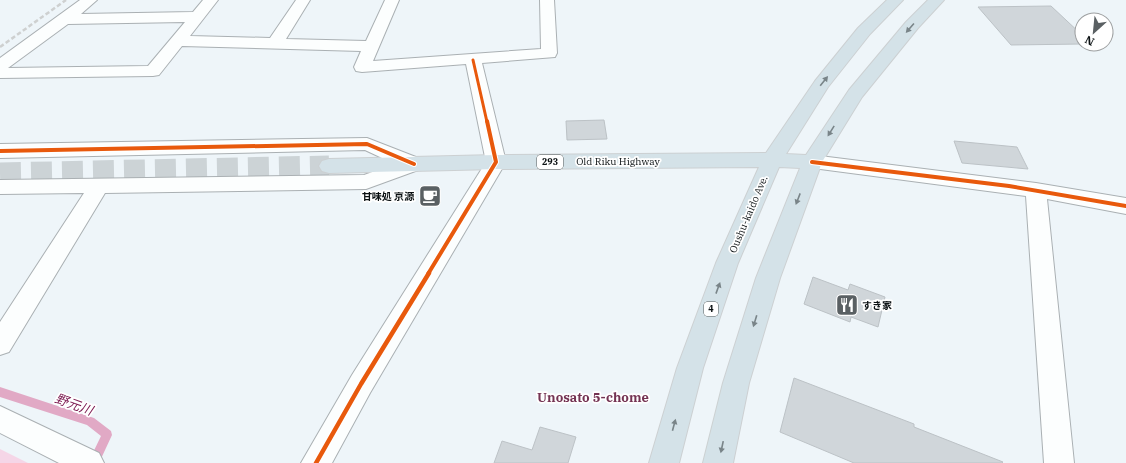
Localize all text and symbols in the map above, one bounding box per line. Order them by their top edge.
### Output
north arrow [1074,12,1114,52]
one-way arrow [905,23,914,33]
text: N [1082,33,1097,49]
one-way arrow [820,75,828,86]
one-way arrow [827,126,835,136]
road number: 293 [537,155,563,169]
street label: Old Riku Highway [576,155,660,168]
street label: Oushu-kaido Ave. [726,174,771,255]
cafe icon: 甘味処 京源 [417,183,443,209]
place label: 甘味処 京源 [362,190,415,203]
one-way arrow [795,193,801,205]
one-way arrow [715,282,721,294]
restaurant icon: すき家 [834,292,860,318]
place label: すき家 [862,299,892,312]
road number: 4 [704,302,718,316]
one-way arrow [752,316,758,328]
district label: Unosato 5-chome [537,389,649,406]
water label: 野元川 [53,390,97,420]
one-way arrow [671,419,677,431]
one-way arrow [718,441,724,453]

